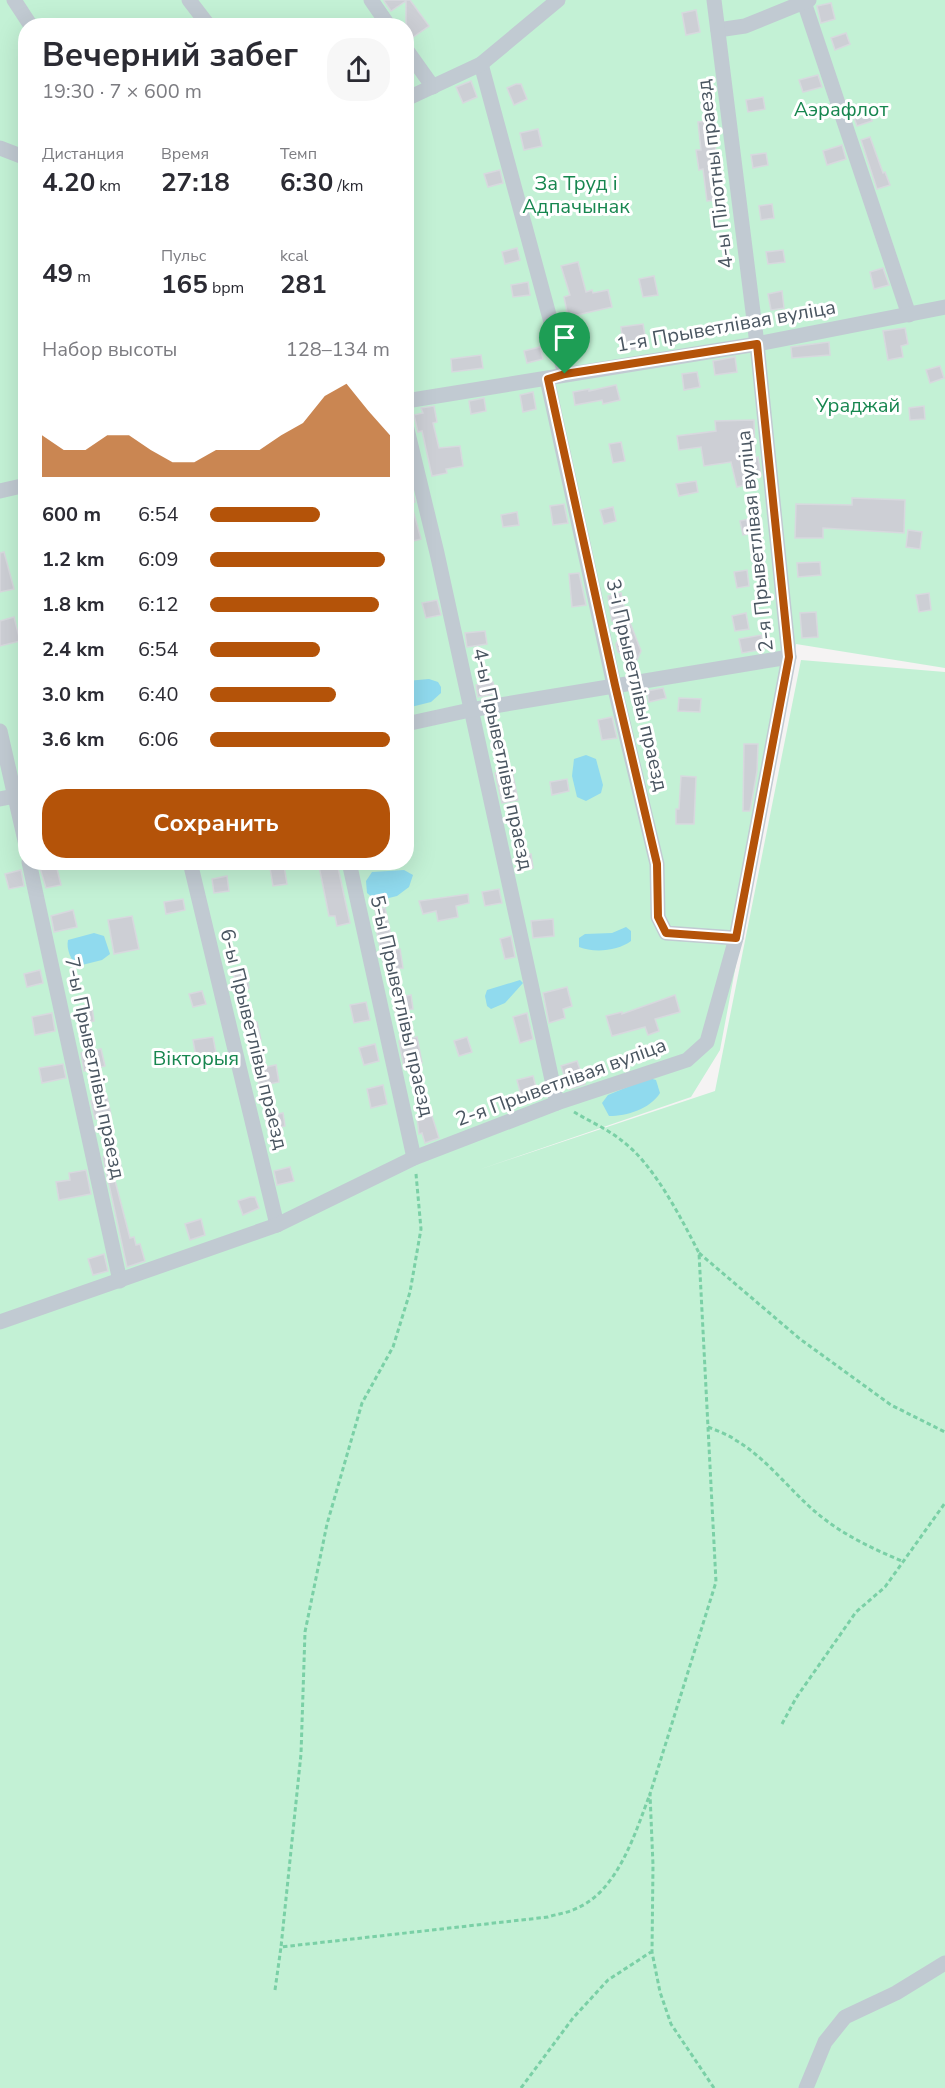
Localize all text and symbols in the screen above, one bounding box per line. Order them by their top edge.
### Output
text: Вечерний забег [42,33,298,78]
button: share [327,38,390,101]
text: 19:30 · 7 × 600 m [42,78,202,105]
street label: 4-ы Пілотны праезд [690,78,740,270]
park label: Аэрафлот [794,96,888,123]
text: Дистанция [42,143,124,165]
text: Время [161,143,209,165]
text: Темп [280,143,317,165]
text: 4.20 [42,165,95,200]
text: 27:18 [161,165,230,200]
text: 6:30 [280,165,333,200]
park label: За Труд і Адпачынак [522,170,630,220]
text: km [95,175,121,197]
text: /km [333,175,364,197]
text: Пульс [161,245,206,267]
text: kcal [280,245,308,267]
text: 49 [42,256,73,291]
text: m [73,266,91,288]
text: 165 [161,267,208,302]
text: 281 [280,267,327,302]
text: bpm [208,277,244,299]
street label: 1-я Прыветлівая вуліца [614,293,838,359]
pin [539,312,590,374]
icon: arrive [548,321,581,354]
text: Набор высоты [42,336,177,363]
text: 128–134 m [286,336,390,363]
park label: Ураджай [815,392,900,419]
street label: 2-я Прыветлівая вуліца [730,429,780,653]
text: 600 m [42,501,101,528]
text: 6:54 [138,501,179,528]
text: 1.2 km [42,546,105,573]
text: 6:09 [138,546,179,573]
street label: 3-і Прыветлівы праезд [599,576,675,794]
text: 1.8 km [42,591,105,618]
text: 6:12 [138,591,179,618]
text: 2.4 km [42,636,105,663]
text: 6:54 [138,636,179,663]
street label: 4-ы Прыветлівы праезд [466,645,540,873]
text: 3.0 km [42,681,105,708]
text: 6:40 [138,681,179,708]
text: 3.6 km [42,726,105,753]
text: 6:06 [138,726,179,753]
button: Сохранить [42,789,390,858]
street label: 5-ы Прыветлівы праезд [363,893,441,1120]
street label: 6-ы Прыветлівы праезд [213,926,295,1152]
street label: 7-ы Прыветлівы праезд [58,954,132,1182]
street label: 2-я Прыветлівая вуліца [452,1031,670,1133]
park label: Вікторыя [153,1045,239,1072]

